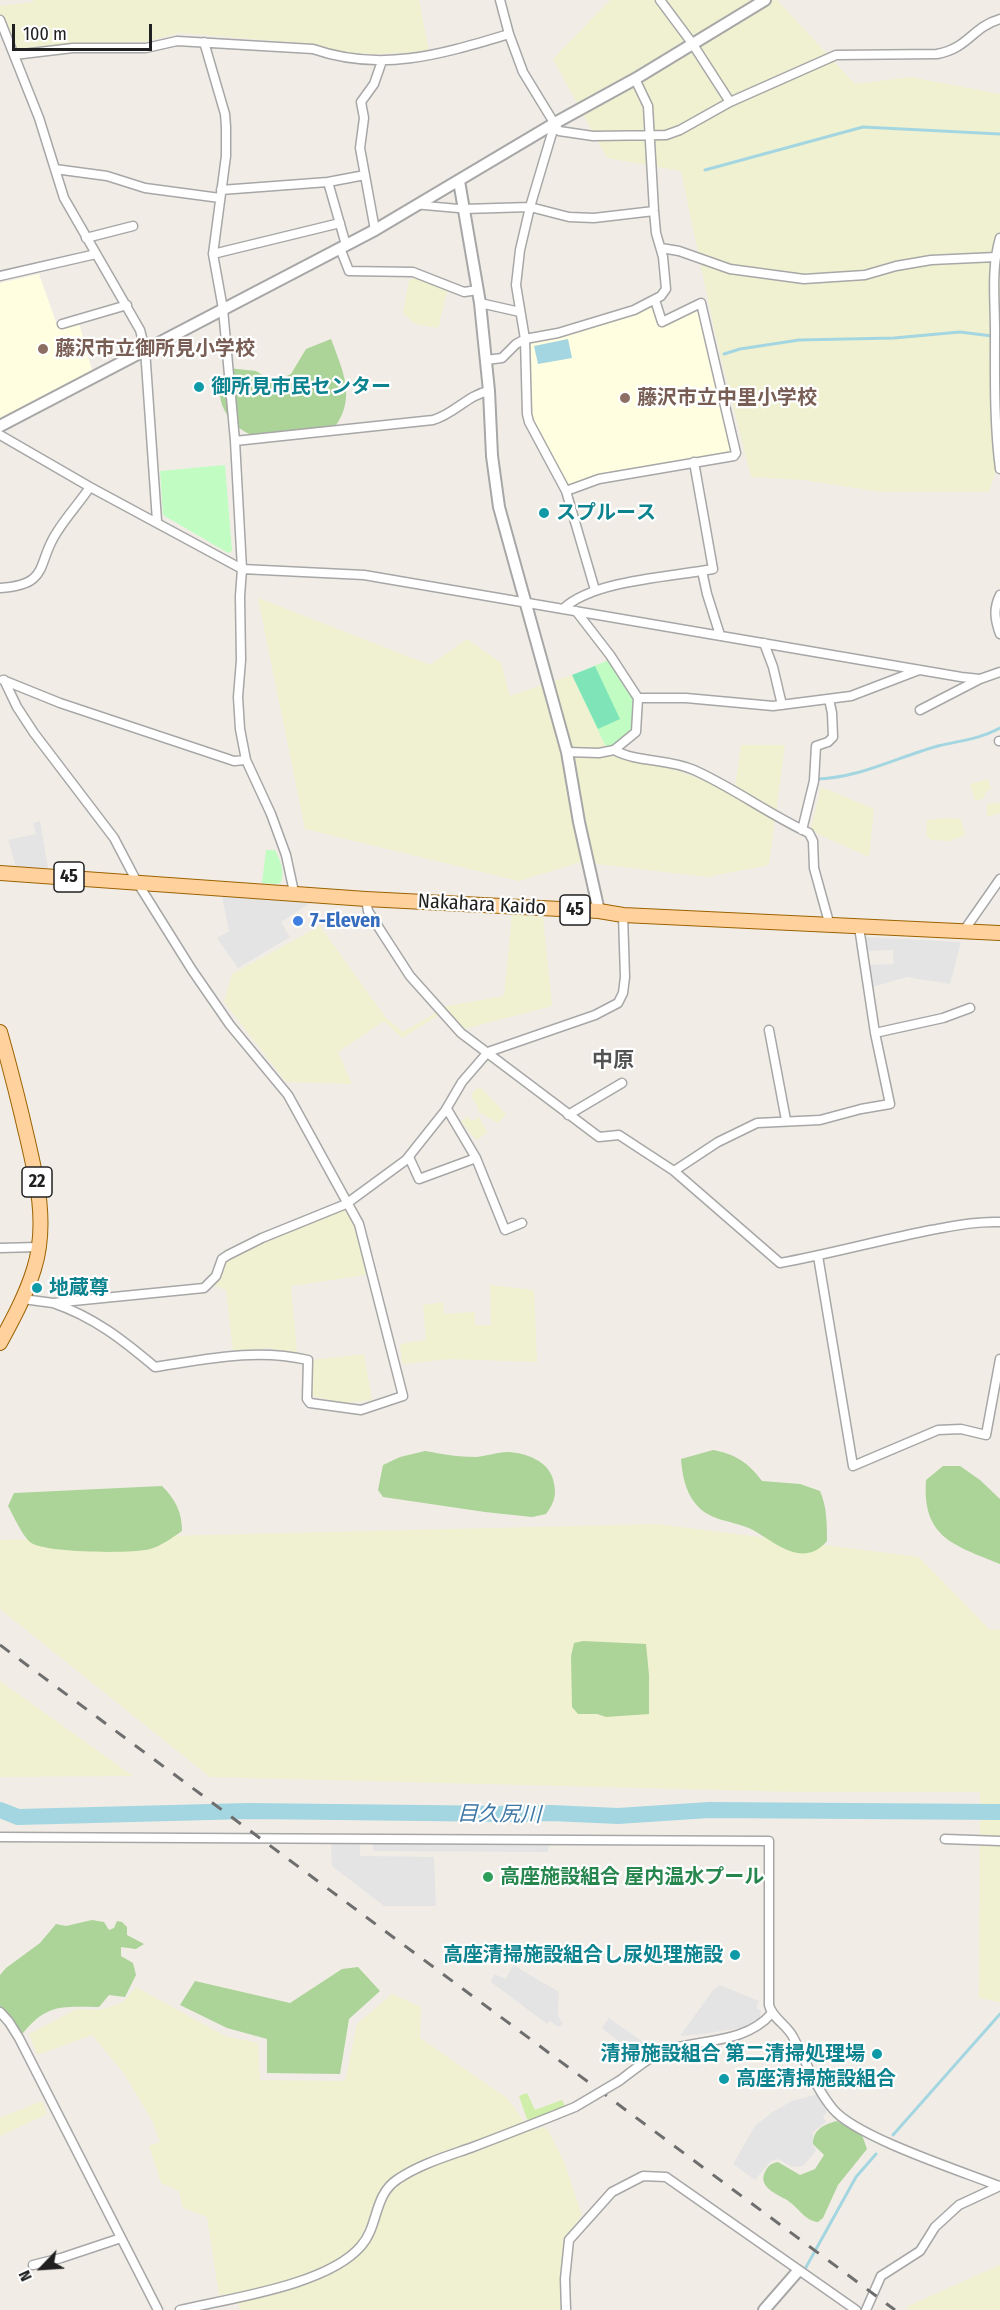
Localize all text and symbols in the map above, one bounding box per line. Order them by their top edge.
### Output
scale bar [15,12,154,50]
text: 100 m [23,23,67,45]
place label: 藤沢市立御所見小学校 [55,337,255,361]
marker: 藤沢市立御所見小学校 [36,342,50,356]
place label: 御所見市民センター [211,375,391,399]
marker: 御所見市民センター [192,380,206,394]
place label: 藤沢市立中里小学校 [637,386,817,410]
marker: 藤沢市立中里小学校 [618,391,632,405]
place label: スプルース [556,501,656,525]
marker: スプルース [537,506,551,520]
road number: 45 [54,862,84,892]
street label: Nakahara Kaido [417,890,547,920]
road number: 45 [560,895,590,925]
place label: 7-Eleven [310,909,381,933]
marker: 7-Eleven [291,914,305,928]
district label: 中原 [592,1048,634,1074]
road number: 22 [22,1167,52,1197]
place label: 地蔵尊 [49,1276,109,1300]
marker: 地蔵尊 [30,1281,44,1295]
water label: 目久尻川 [457,1802,541,1828]
place label: 高座施設組合 屋内温水プール [500,1865,764,1889]
marker: 高座施設組合 屋内温水プール [481,1870,495,1884]
place label: 高座清掃施設組合し尿処理施設 [443,1943,723,1967]
marker: 高座清掃施設組合し尿処理施設 [728,1948,742,1962]
place label: 清掃施設組合 第二清掃処理場 [601,2042,865,2066]
marker: 清掃施設組合 第二清掃処理場 [870,2047,884,2061]
place label: 高座清掃施設組合 [736,2067,896,2091]
marker: 高座清掃施設組合 [717,2072,731,2086]
north arrow [12,2238,72,2298]
text: N [15,2267,36,2284]

